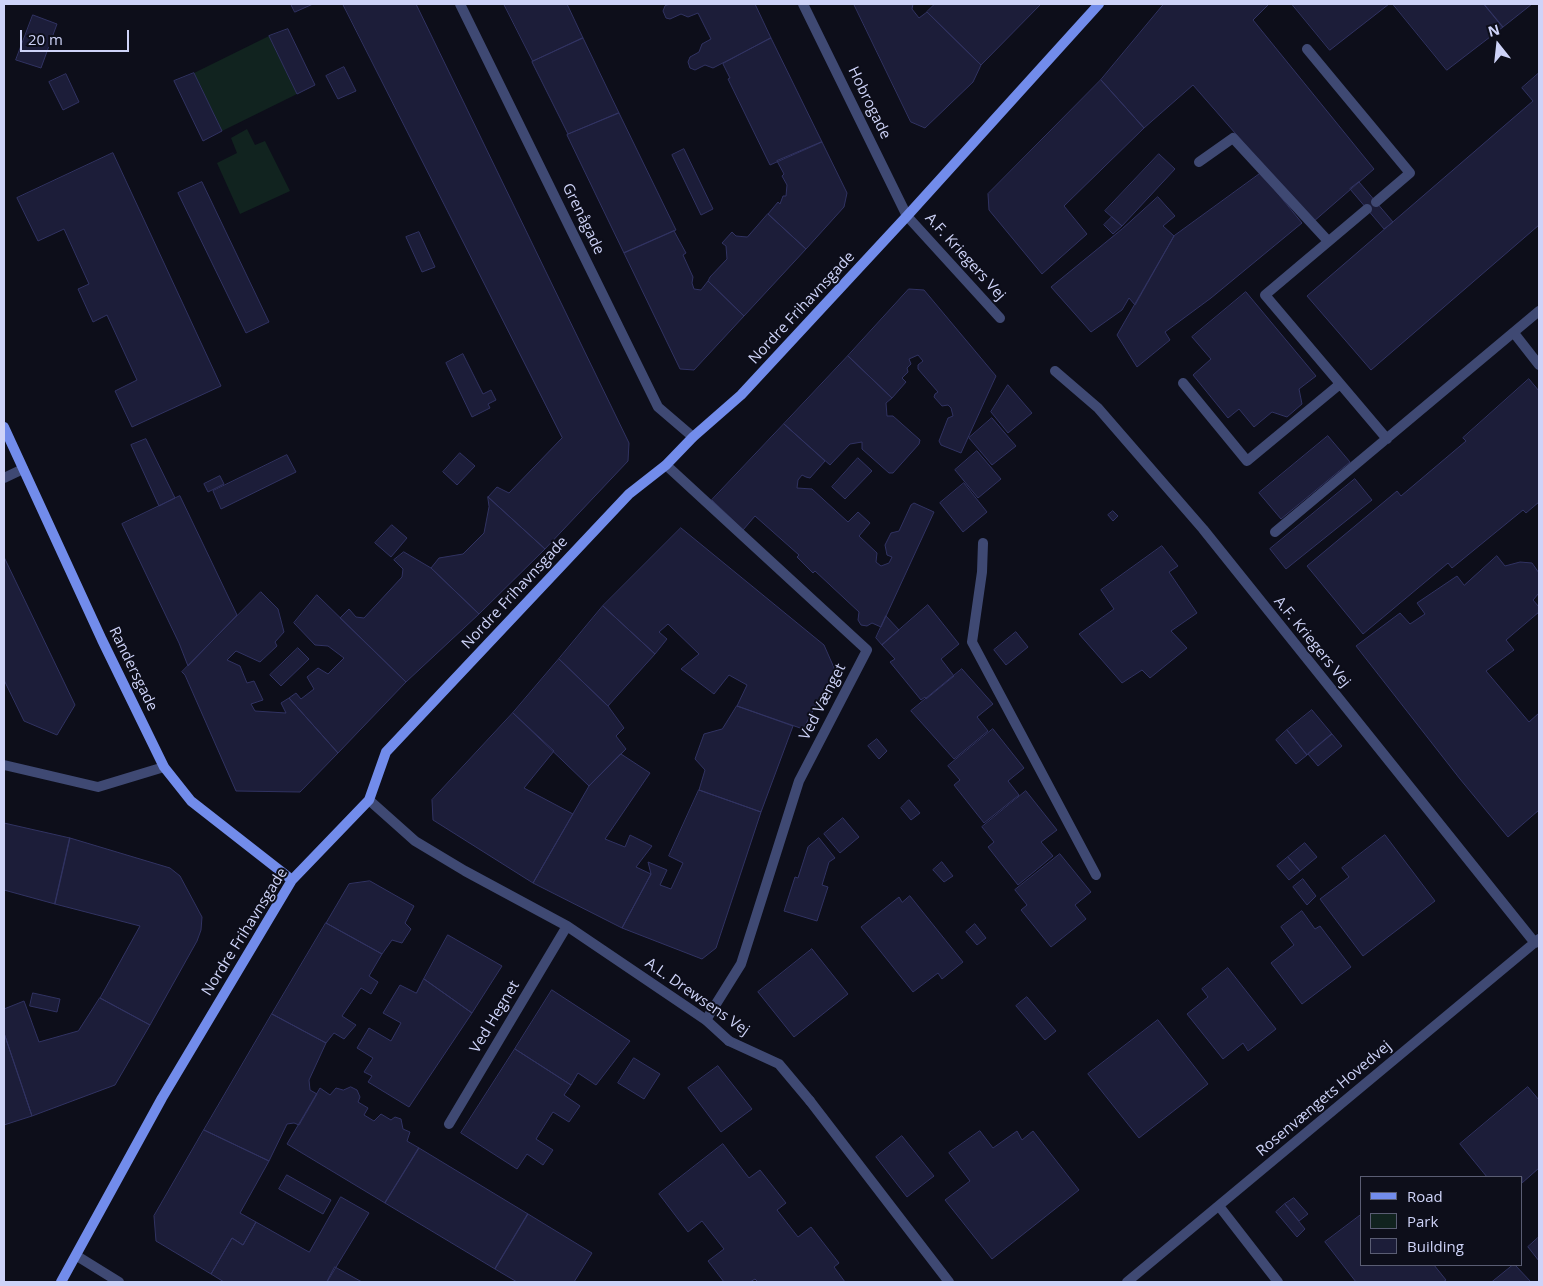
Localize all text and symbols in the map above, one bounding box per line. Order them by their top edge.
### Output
text: N [1486,19,1502,41]
scale bar [22,20,131,52]
north arrow [1473,20,1523,70]
text: 20 m [28,29,63,49]
street label: Hobrogade [844,64,894,142]
street label: Grenågade [558,180,608,258]
street label: A.F. Kriegers Vej [921,210,1009,304]
street label: Nordre Frihavnsgade [745,248,859,368]
street label: Nordre Frihavnsgade [458,533,572,653]
street label: A.F. Kriegers Vej [1270,593,1354,691]
street label: Randersgade [105,624,161,714]
street label: Ved Vænget [796,661,850,743]
street label: Nordre Frihavnsgade [198,865,292,999]
street label: A.L. Drewsens Vej [641,954,753,1040]
street label: Ved Hegnet [466,978,524,1056]
street label: Rosenvængets Hovedvej [1253,1037,1395,1161]
legend [1360,1176,1523,1266]
text: Road [1407,1186,1443,1206]
text: Park [1407,1211,1438,1231]
text: Building [1407,1236,1464,1256]

